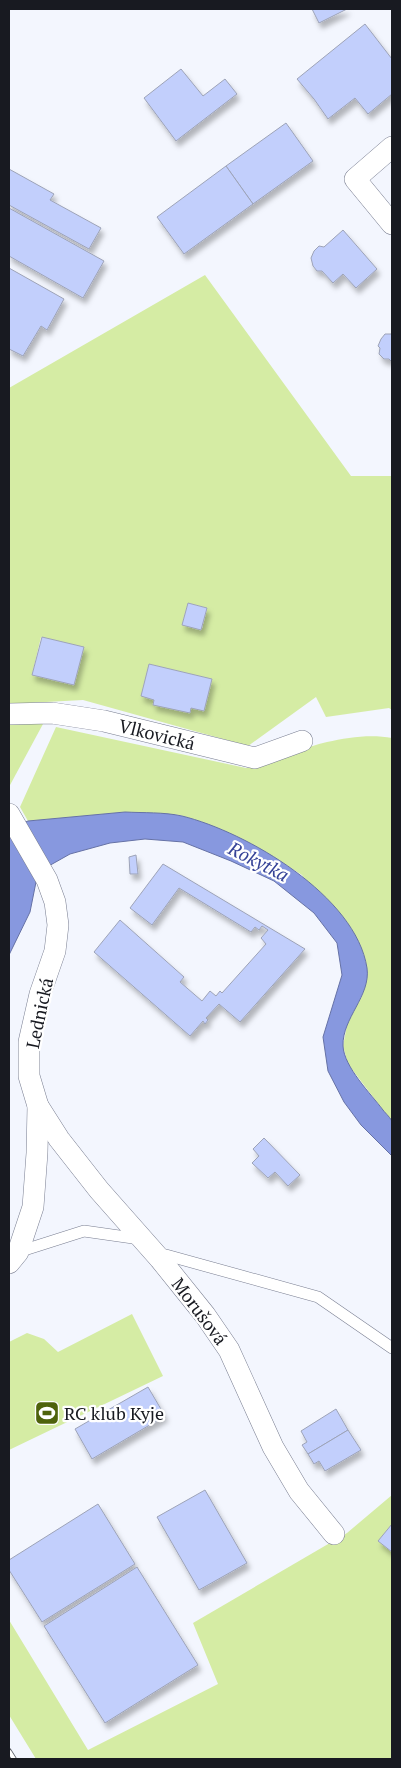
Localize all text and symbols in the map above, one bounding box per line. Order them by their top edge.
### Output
street label: Vlkovická [116,713,198,755]
water label: Rokytka [224,835,293,887]
street label: Lednická [20,975,58,1051]
street label: Morušová [167,1272,233,1350]
sports icon: RC klub Kyje [34,1400,60,1426]
place label: RC klub Kyje [64,1401,164,1425]

